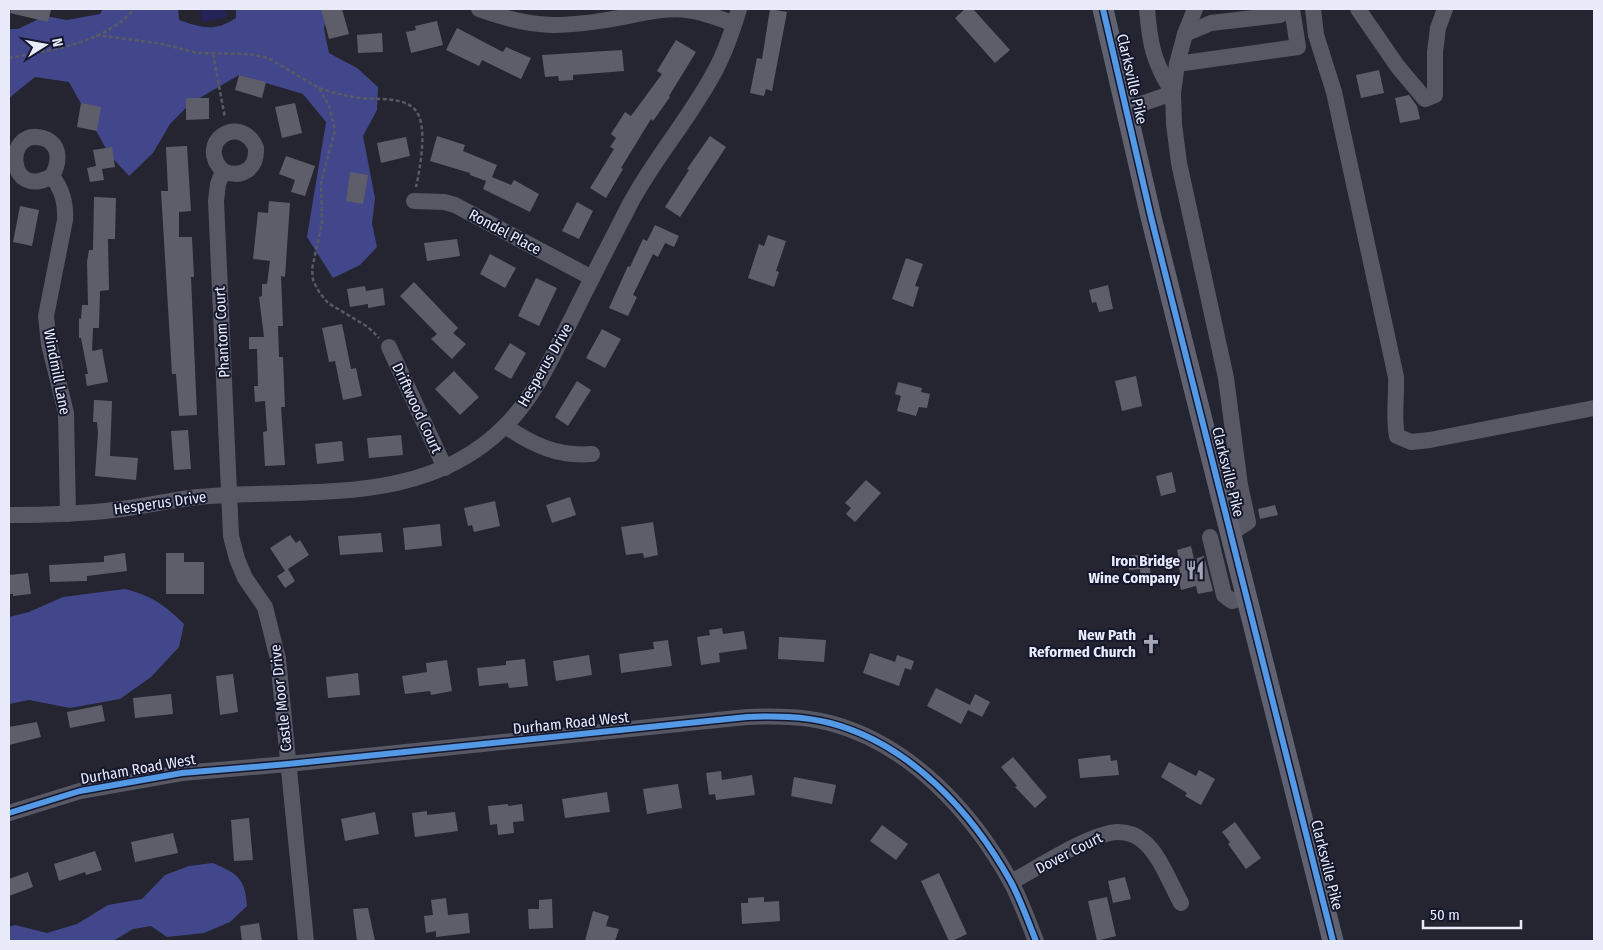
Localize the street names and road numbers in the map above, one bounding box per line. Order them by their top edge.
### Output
street label: Clarksville Pike [1113,32,1151,126]
street label: Rondel Place [466,205,544,259]
street label: Phantom Court [211,286,233,378]
street label: Hesperus Drive [514,320,576,410]
street label: Windmill Lane [40,328,74,416]
street label: Driftwood Court [388,360,446,456]
street label: Clarksville Pike [1208,425,1248,519]
street label: Hesperus Drive [113,488,207,518]
street label: Castle Moor Drive [266,644,296,752]
street label: Durham Road West [512,708,630,738]
street label: Durham Road West [79,750,197,788]
street label: Clarksville Pike [1307,818,1347,912]
street label: Dover Court [1033,828,1105,877]

